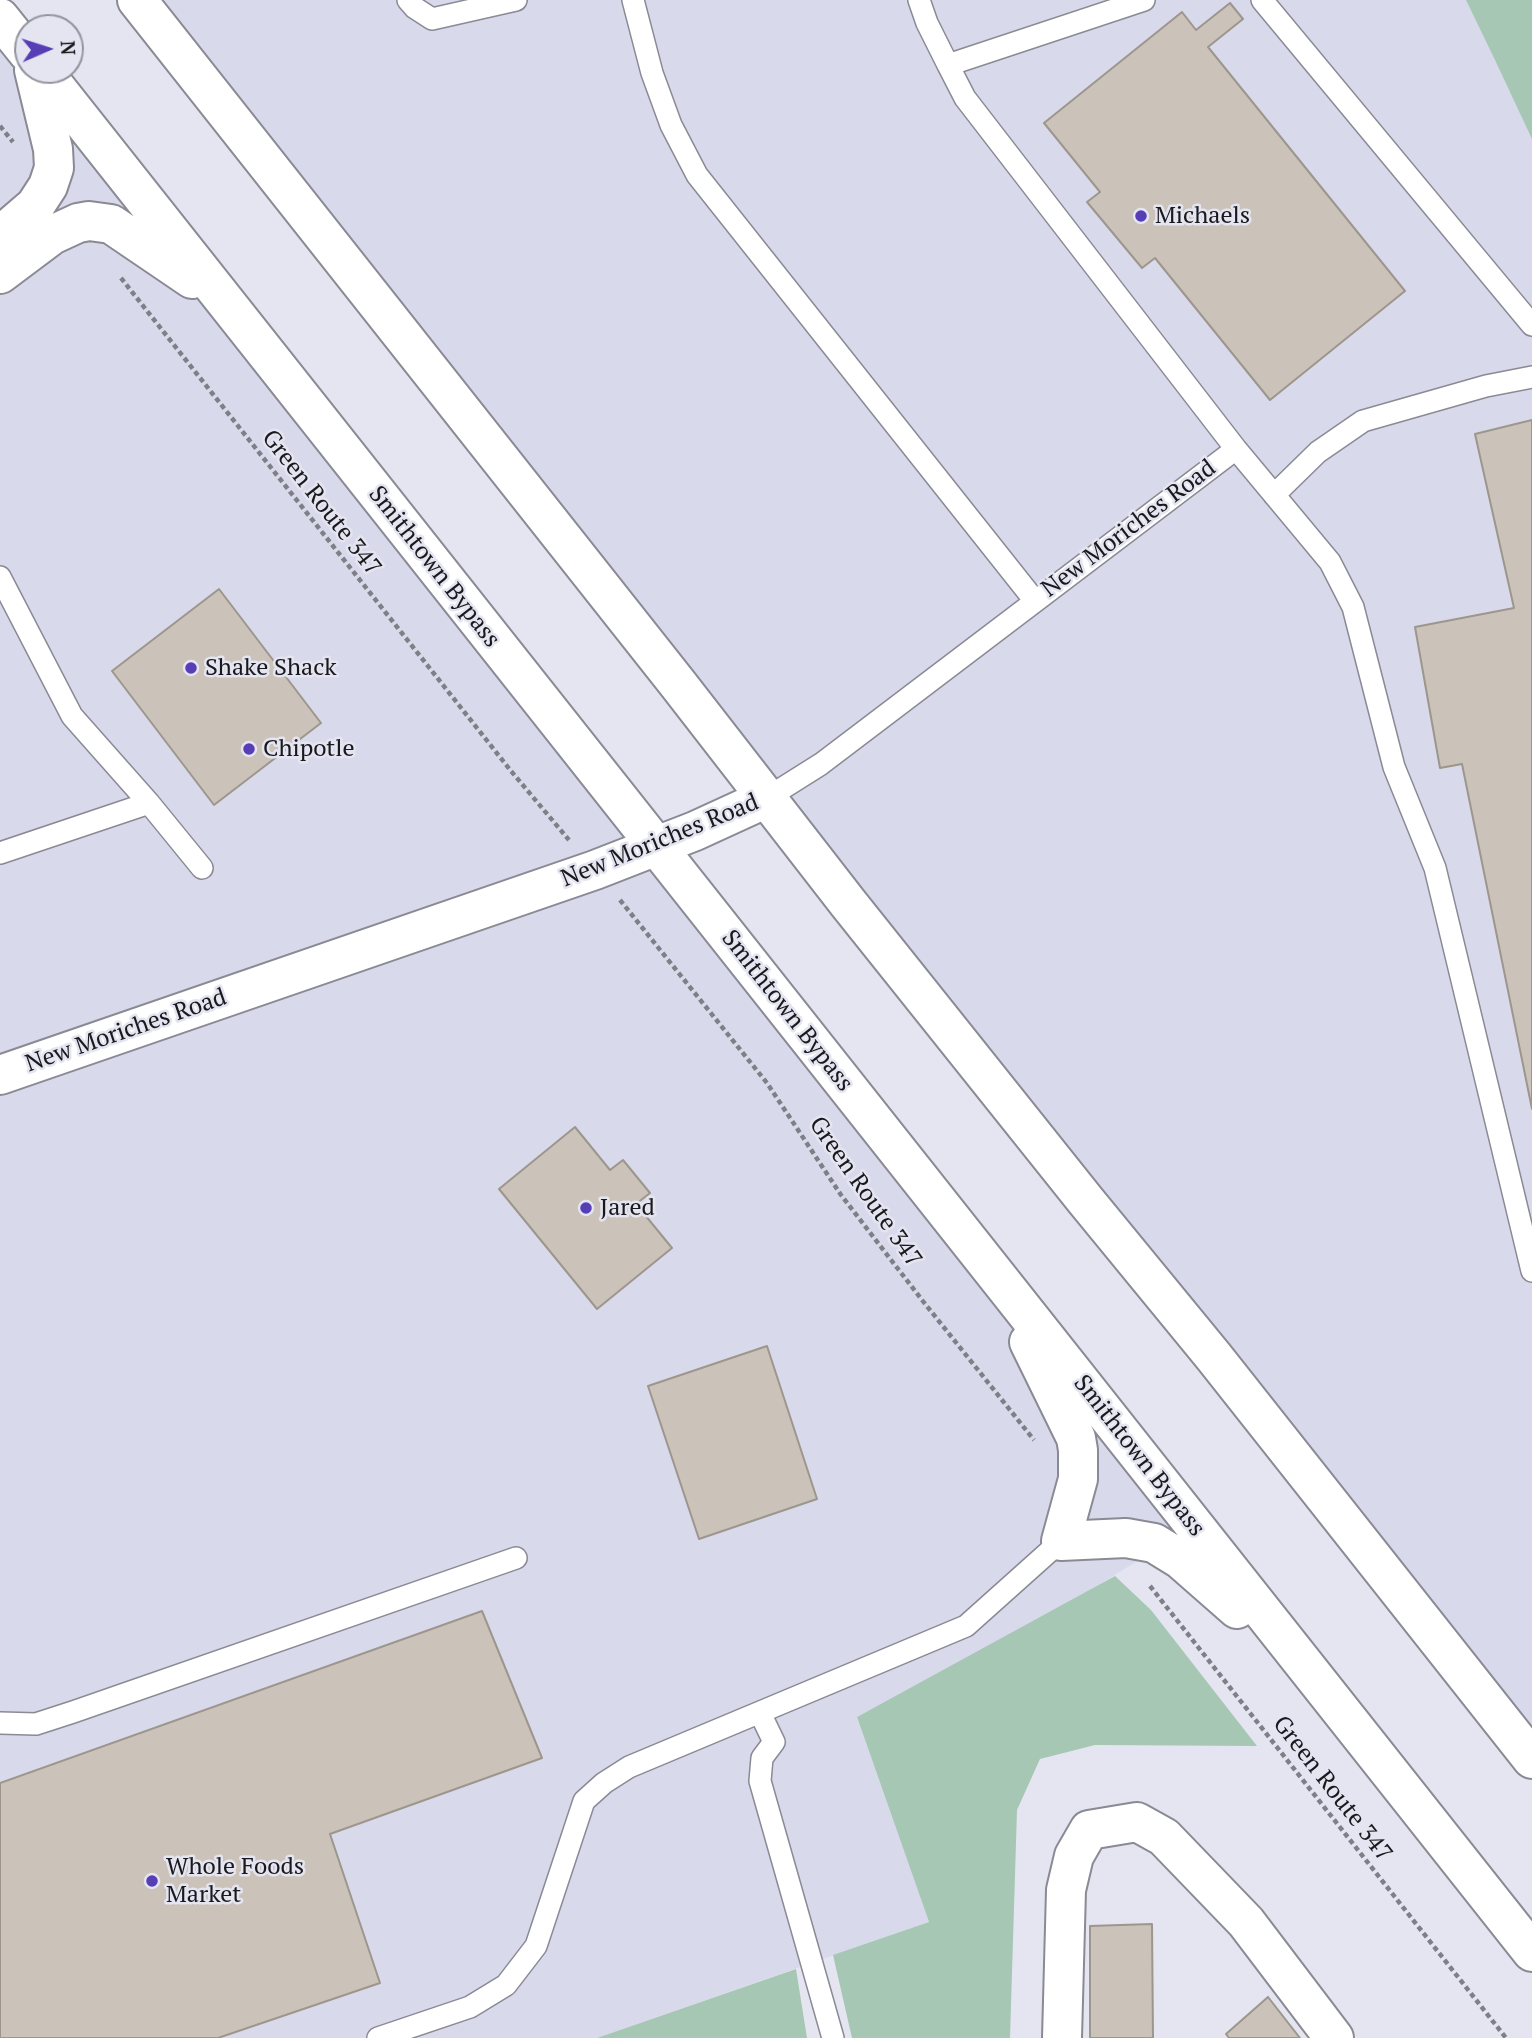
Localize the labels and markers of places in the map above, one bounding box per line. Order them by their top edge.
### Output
place label: Michaels [1155,202,1250,230]
marker: Michaels [1133,208,1149,224]
place label: Shake Shack [205,654,337,682]
marker: Shake Shack [183,660,199,676]
place label: Chipotle [263,735,355,763]
marker: Chipotle [241,741,257,757]
place label: Jared [600,1194,655,1222]
marker: Jared [578,1200,594,1216]
place label: Whole Foods Market [166,1853,304,1909]
marker: Whole Foods Market [144,1873,160,1889]

